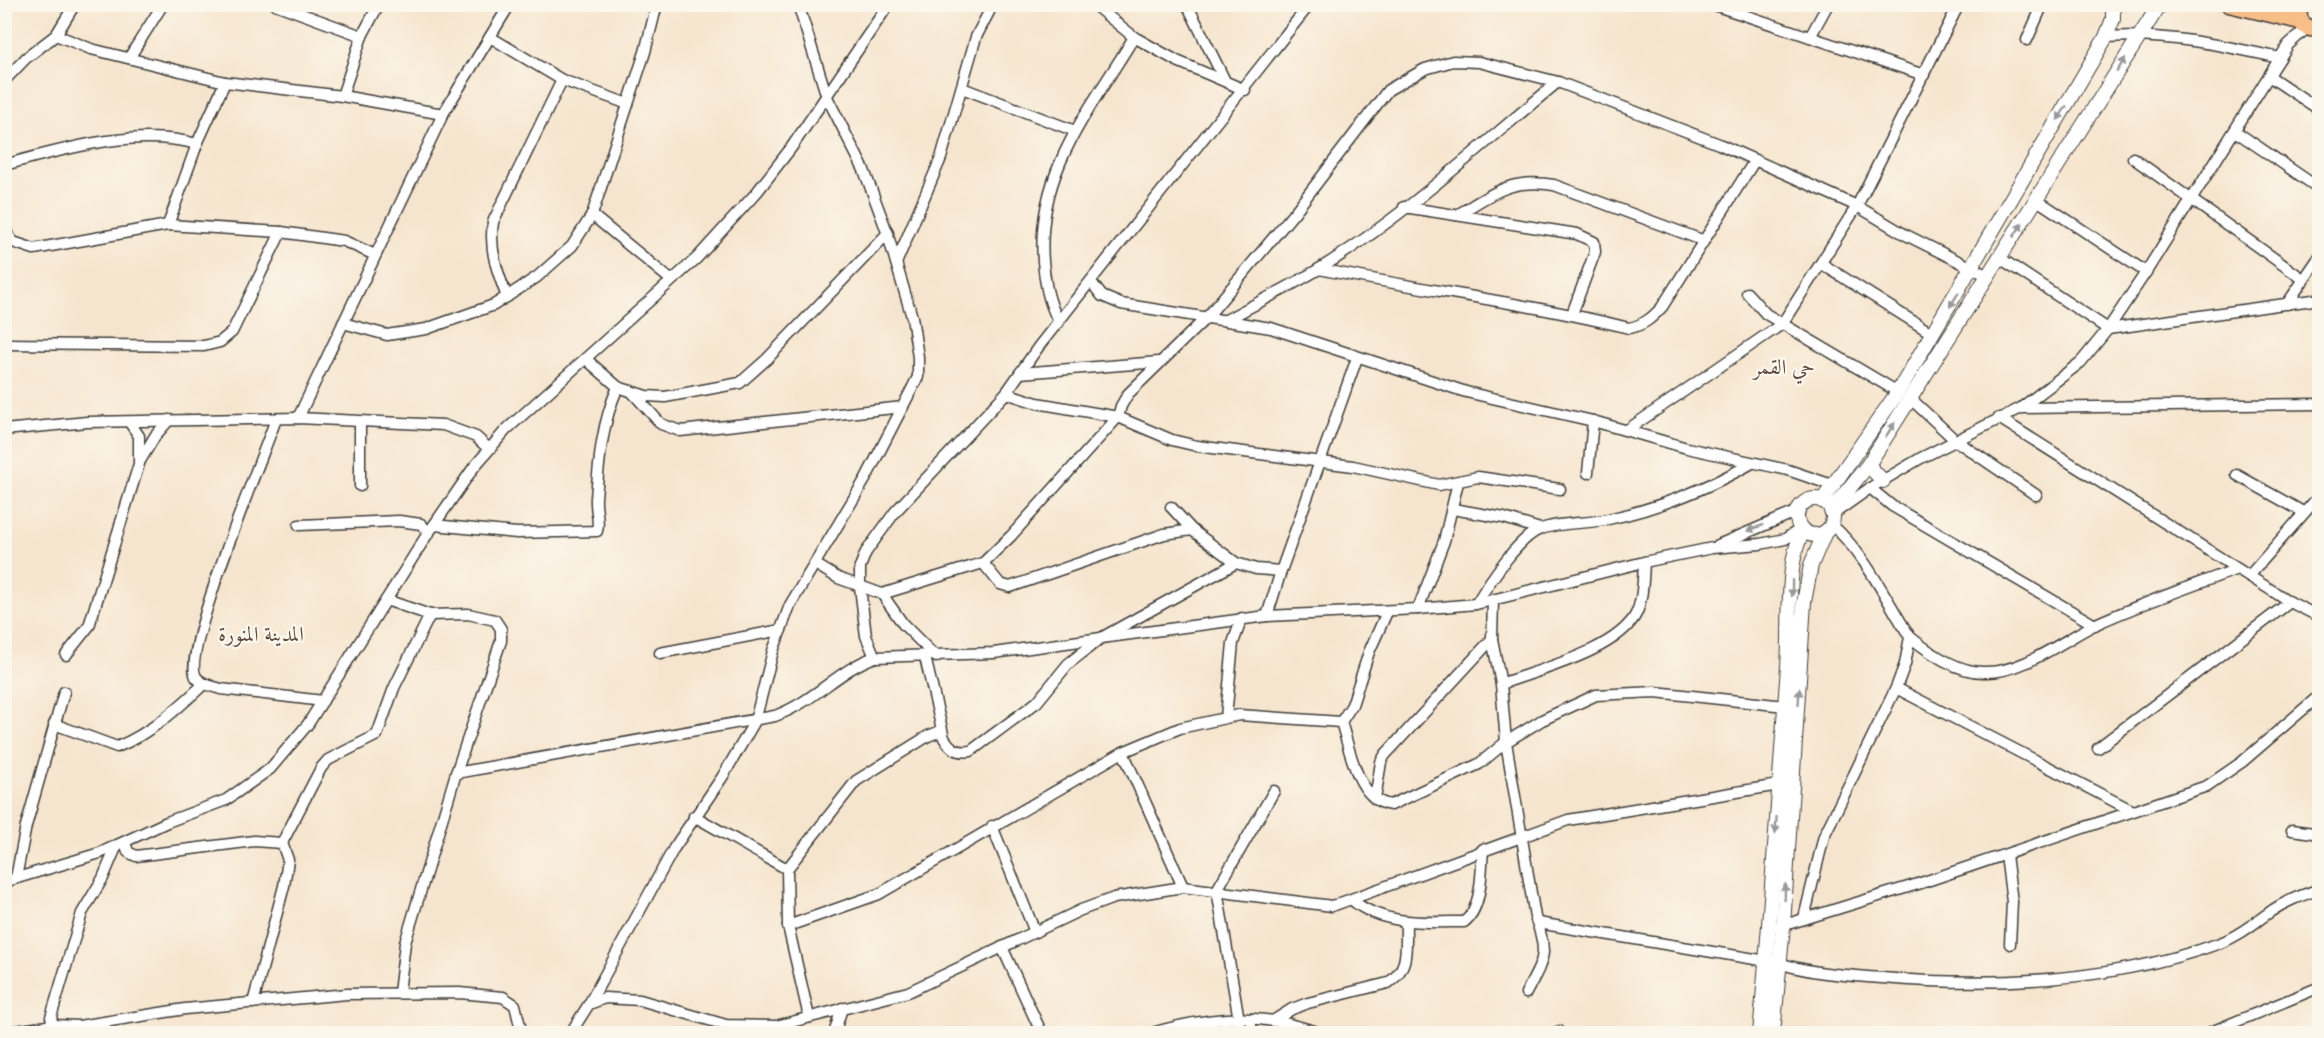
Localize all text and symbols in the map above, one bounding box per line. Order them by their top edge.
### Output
one-way arrow [2115,56,2126,73]
one-way arrow [2057,105,2068,121]
one-way arrow [2012,222,2023,238]
one-way arrow [1949,292,1959,309]
district label: حي القمر [1751,353,1815,384]
one-way arrow [1885,422,1896,438]
one-way arrow [1746,524,1764,534]
one-way arrow [1787,579,1797,598]
district label: المدينة المنورة [218,620,304,649]
one-way arrow [1794,688,1803,707]
one-way arrow [1771,815,1781,834]
one-way arrow [1780,882,1789,901]

